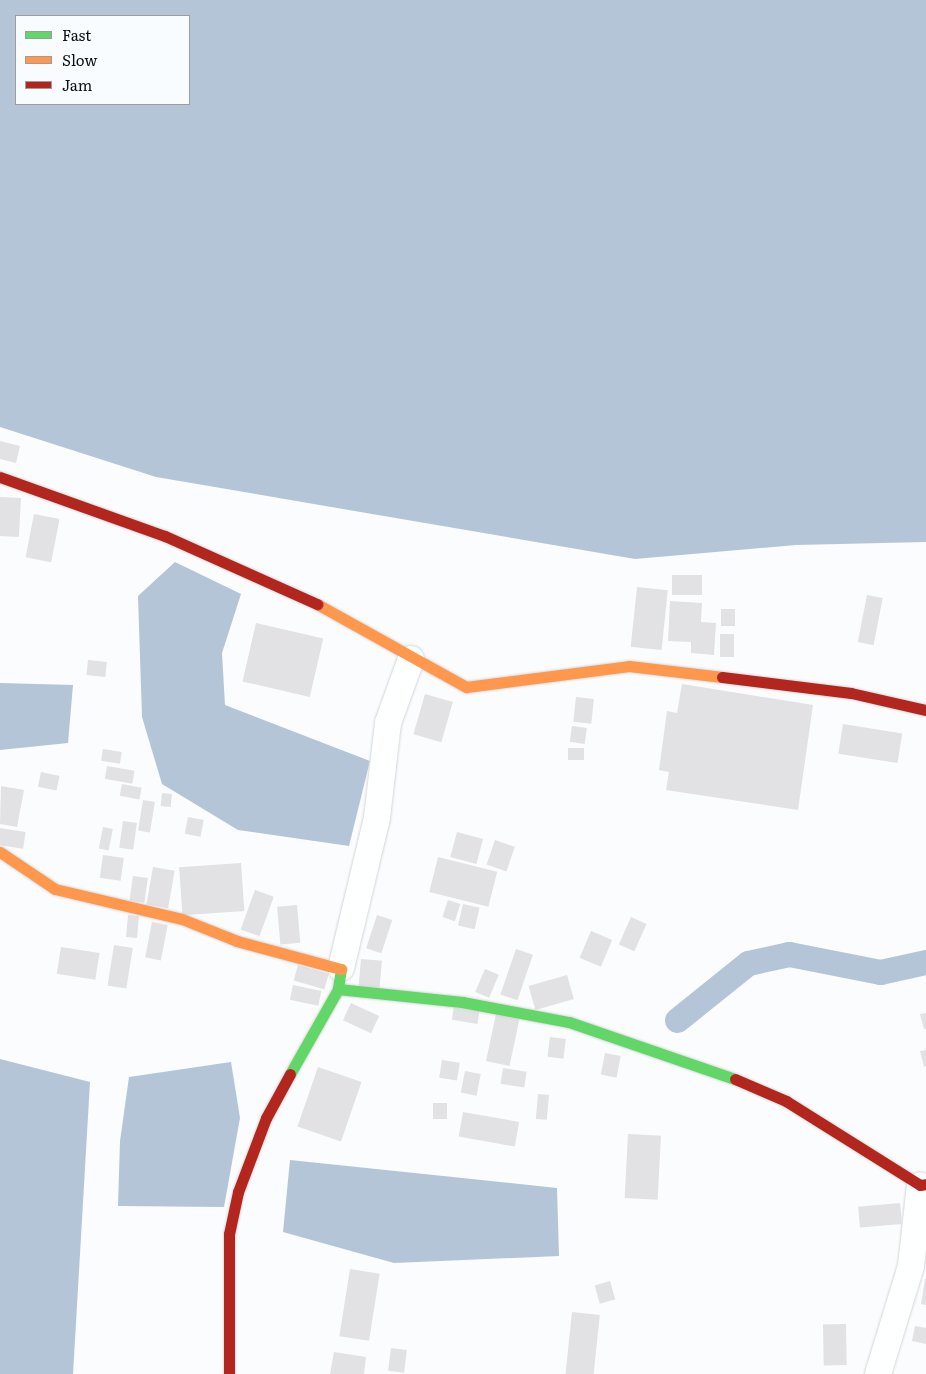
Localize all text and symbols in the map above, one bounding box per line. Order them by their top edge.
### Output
legend [15,15,190,105]
text: Fast [62,23,91,46]
text: Slow [62,48,97,71]
text: Jam [62,73,92,96]

